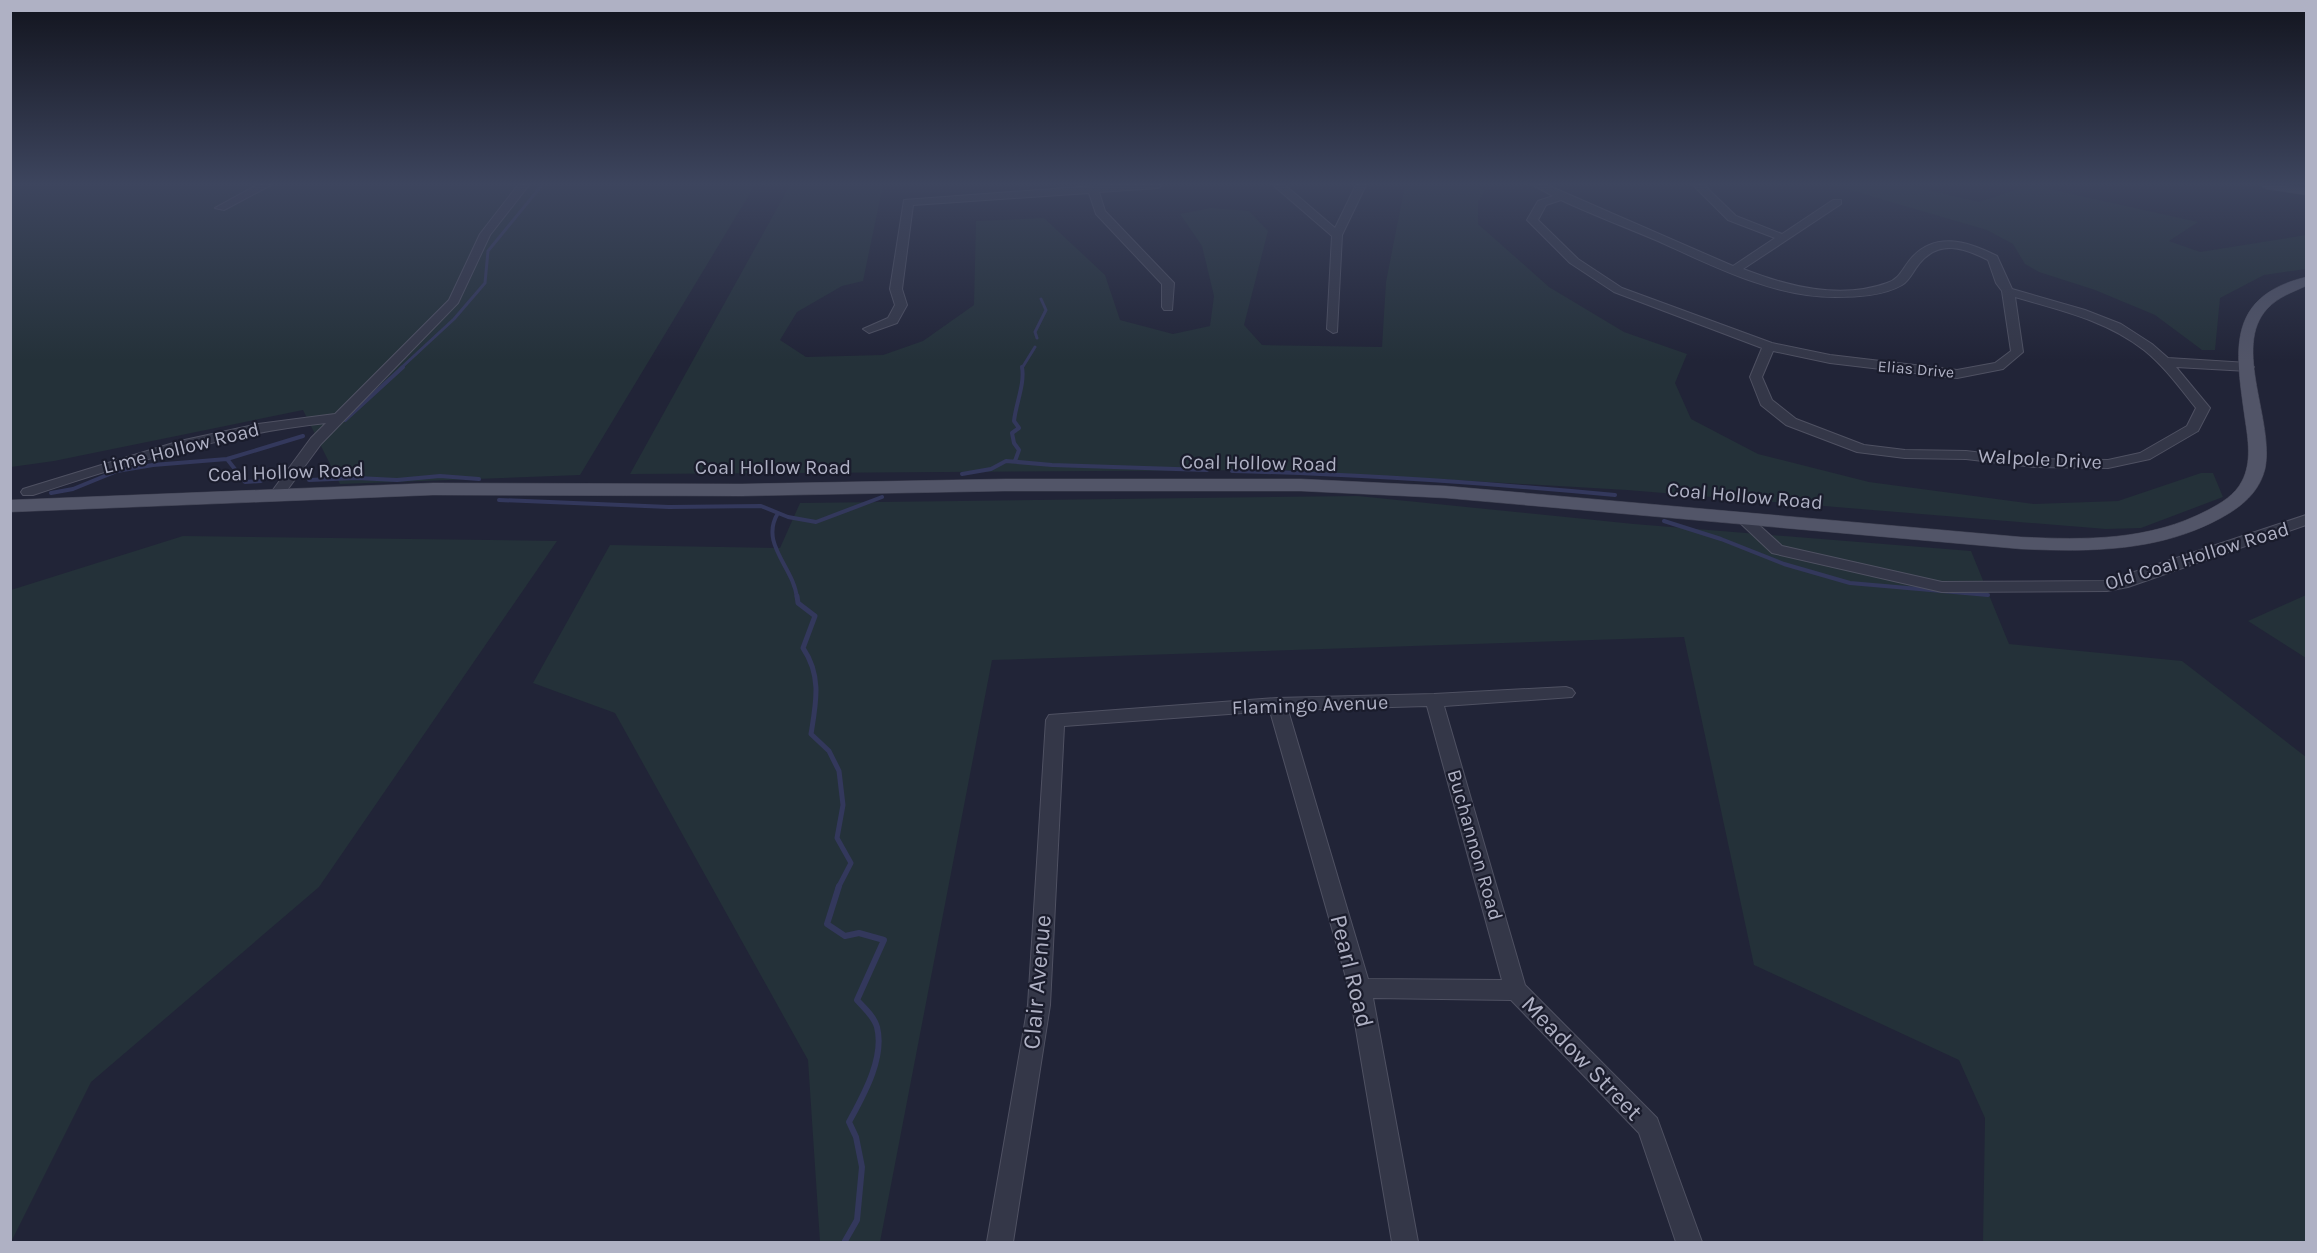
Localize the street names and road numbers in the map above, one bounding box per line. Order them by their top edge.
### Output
street label: Elias Drive [1877,356,1955,382]
street label: Lime Hollow Road [100,417,262,479]
street label: Walpole Drive [1978,444,2102,474]
street label: Coal Hollow Road [1181,450,1337,476]
street label: Coal Hollow Road [695,456,851,479]
street label: Coal Hollow Road [208,458,364,486]
street label: Coal Hollow Road [1666,478,1824,514]
street label: Old Coal Hollow Road [2102,517,2292,595]
street label: Flamingo Avenue [1231,691,1389,719]
street label: Buchannon Road [1442,767,1508,923]
street label: Pearl Road [1324,912,1380,1030]
street label: Clair Avenue [1017,913,1057,1051]
street label: Meadow Street [1516,990,1648,1126]

